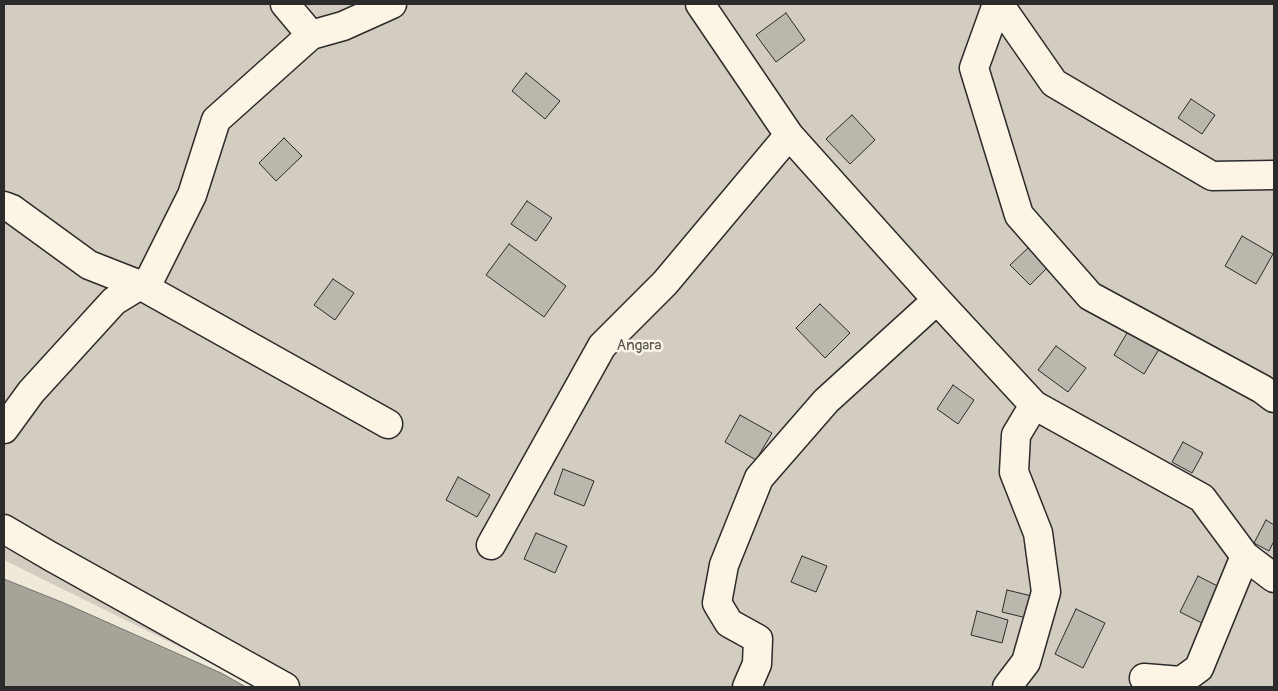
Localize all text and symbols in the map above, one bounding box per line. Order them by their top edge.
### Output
park label: Angara [616,337,662,355]

